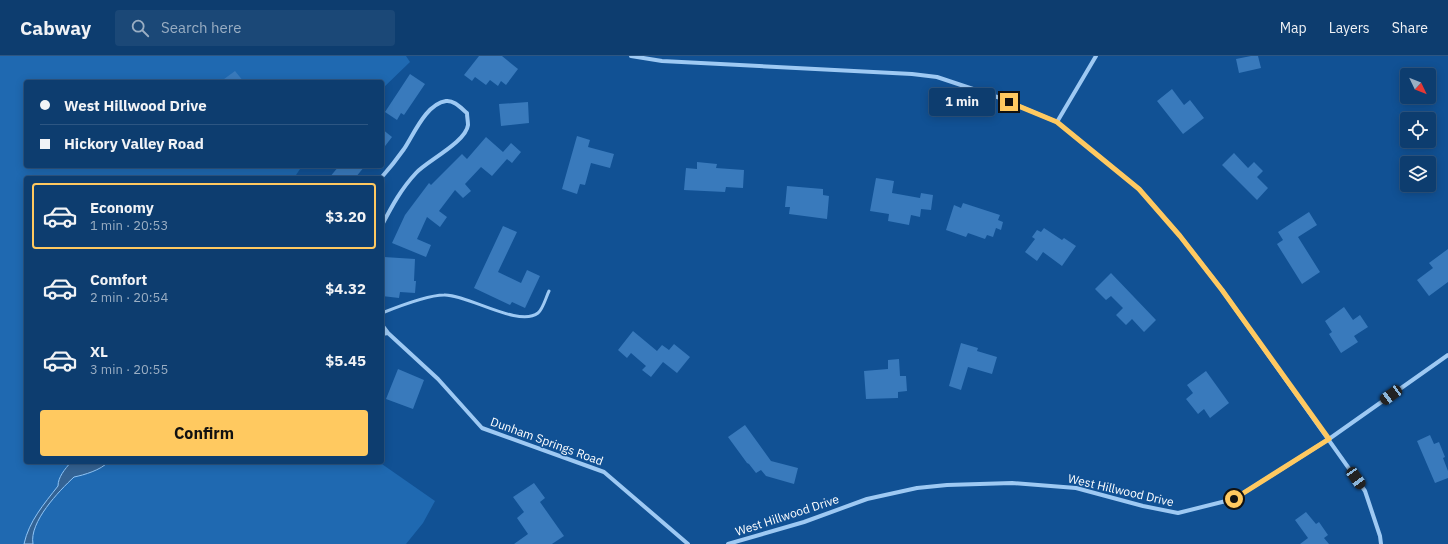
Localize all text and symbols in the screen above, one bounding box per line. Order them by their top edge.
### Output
search box [115,10,395,46]
text: Cabway [20,16,91,40]
icon: search [129,17,151,39]
text: Search here [161,18,241,37]
text: Map [1280,19,1307,37]
text: Layers [1329,19,1370,37]
text: Share [1392,19,1428,37]
north arrow [1400,68,1436,104]
map controls [1400,68,1436,192]
callout: 1 min [929,88,995,116]
text: 1 min [945,93,979,110]
route end [1000,93,1018,111]
text: West Hillwood Drive [64,96,207,115]
button: locate [1400,112,1436,148]
text: Hickory Valley Road [64,134,204,153]
button: layers [1400,156,1436,192]
icon: car [42,198,78,234]
text: Economy [90,198,154,217]
text: $3.20 [325,207,366,226]
text: 1 min · 20:53 [90,217,168,234]
icon: car [42,270,78,306]
text: Comfort [90,270,147,289]
text: $4.32 [325,279,366,298]
text: 2 min · 20:54 [90,289,168,306]
icon: car [42,342,78,378]
text: XL [90,342,108,361]
text: $5.45 [325,351,366,370]
text: 3 min · 20:55 [90,361,168,378]
car [1378,383,1404,407]
button: Confirm [40,410,368,456]
street label: Dunham Springs Road [489,414,605,468]
car [1344,465,1368,491]
street label: West Hillwood Drive [1067,471,1176,510]
route start [1225,490,1243,508]
street label: West Hillwood Drive [733,491,841,539]

